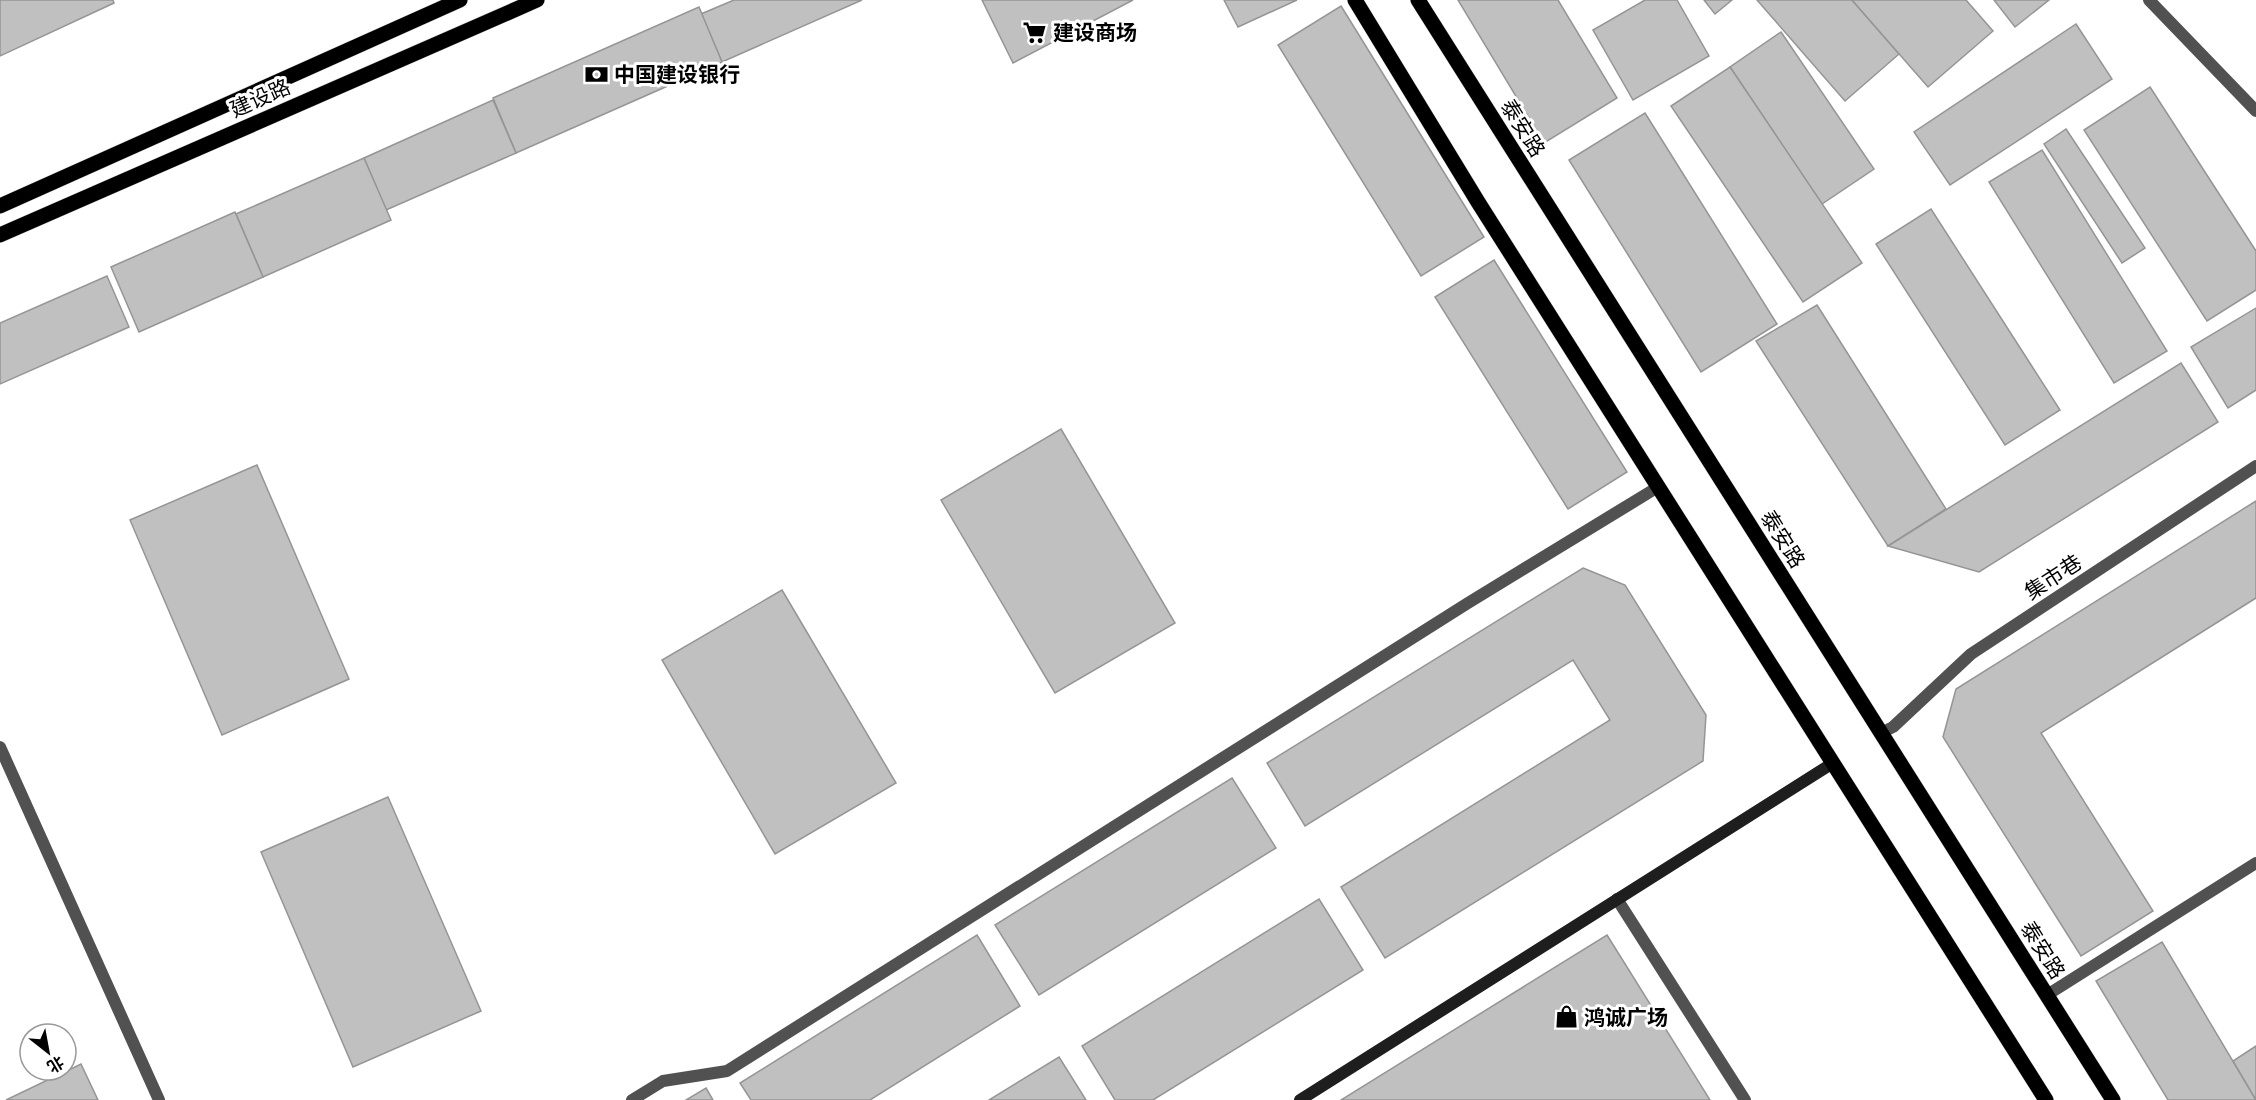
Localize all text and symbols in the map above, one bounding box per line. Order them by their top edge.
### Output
supermarket icon: 建设商场 [1022,19,1048,45]
place label: 建设商场 [1053,19,1137,46]
bank icon: 中国建设银行 [583,61,609,87]
place label: 中国建设银行 [614,61,740,88]
street label: 建设路 [226,73,294,123]
street label: 泰安路 [1495,94,1551,162]
street label: 泰安路 [1755,505,1811,573]
street label: 集市巷 [2019,549,2087,605]
street label: 泰安路 [2015,916,2071,984]
shop icon: 鸿诚广场 [1553,1004,1579,1030]
place label: 鸿诚广场 [1584,1004,1668,1031]
north arrow [18,1022,78,1082]
text: 北 [44,1052,68,1078]

